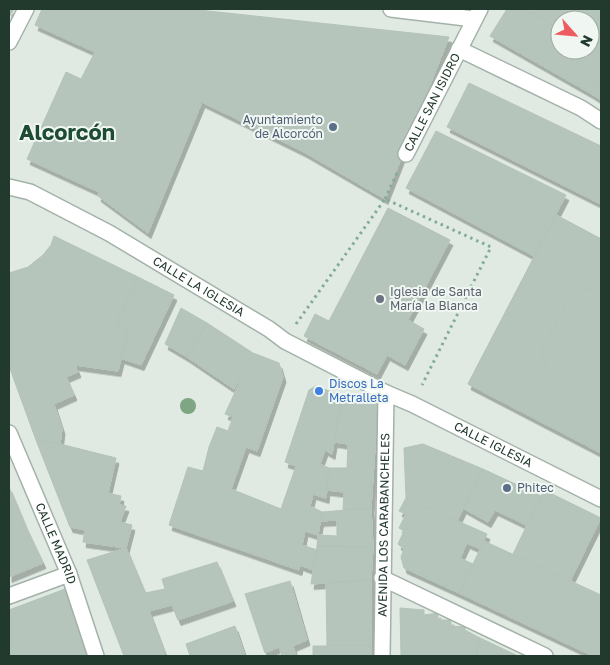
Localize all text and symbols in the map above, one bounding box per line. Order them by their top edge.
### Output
north arrow [550,10,600,60]
text: N [577,33,597,50]
street label: CALLE SAN ISIDRO [401,50,463,154]
place label: Ayuntamiento de Alcorcón [243,112,323,141]
district label: Alcorcón [19,118,115,145]
marker: Ayuntamiento de Alcorcón [327,121,339,133]
street label: CALLE LA IGLESIA [150,253,247,320]
place label: Iglesia de Santa María la Blanca [390,284,482,313]
marker: Iglesia de Santa María la Blanca [374,293,386,305]
place label: Discos La Metralleta [329,376,389,405]
marker: Discos La Metralleta [313,385,325,397]
street label: CALLE IGLESIA [452,418,535,470]
street label: AVENIDA LOS CARABANCHELES [375,433,392,617]
place label: Phitec [517,480,554,495]
marker: Phitec [501,482,513,494]
street label: CALLE MADRID [32,500,80,586]

